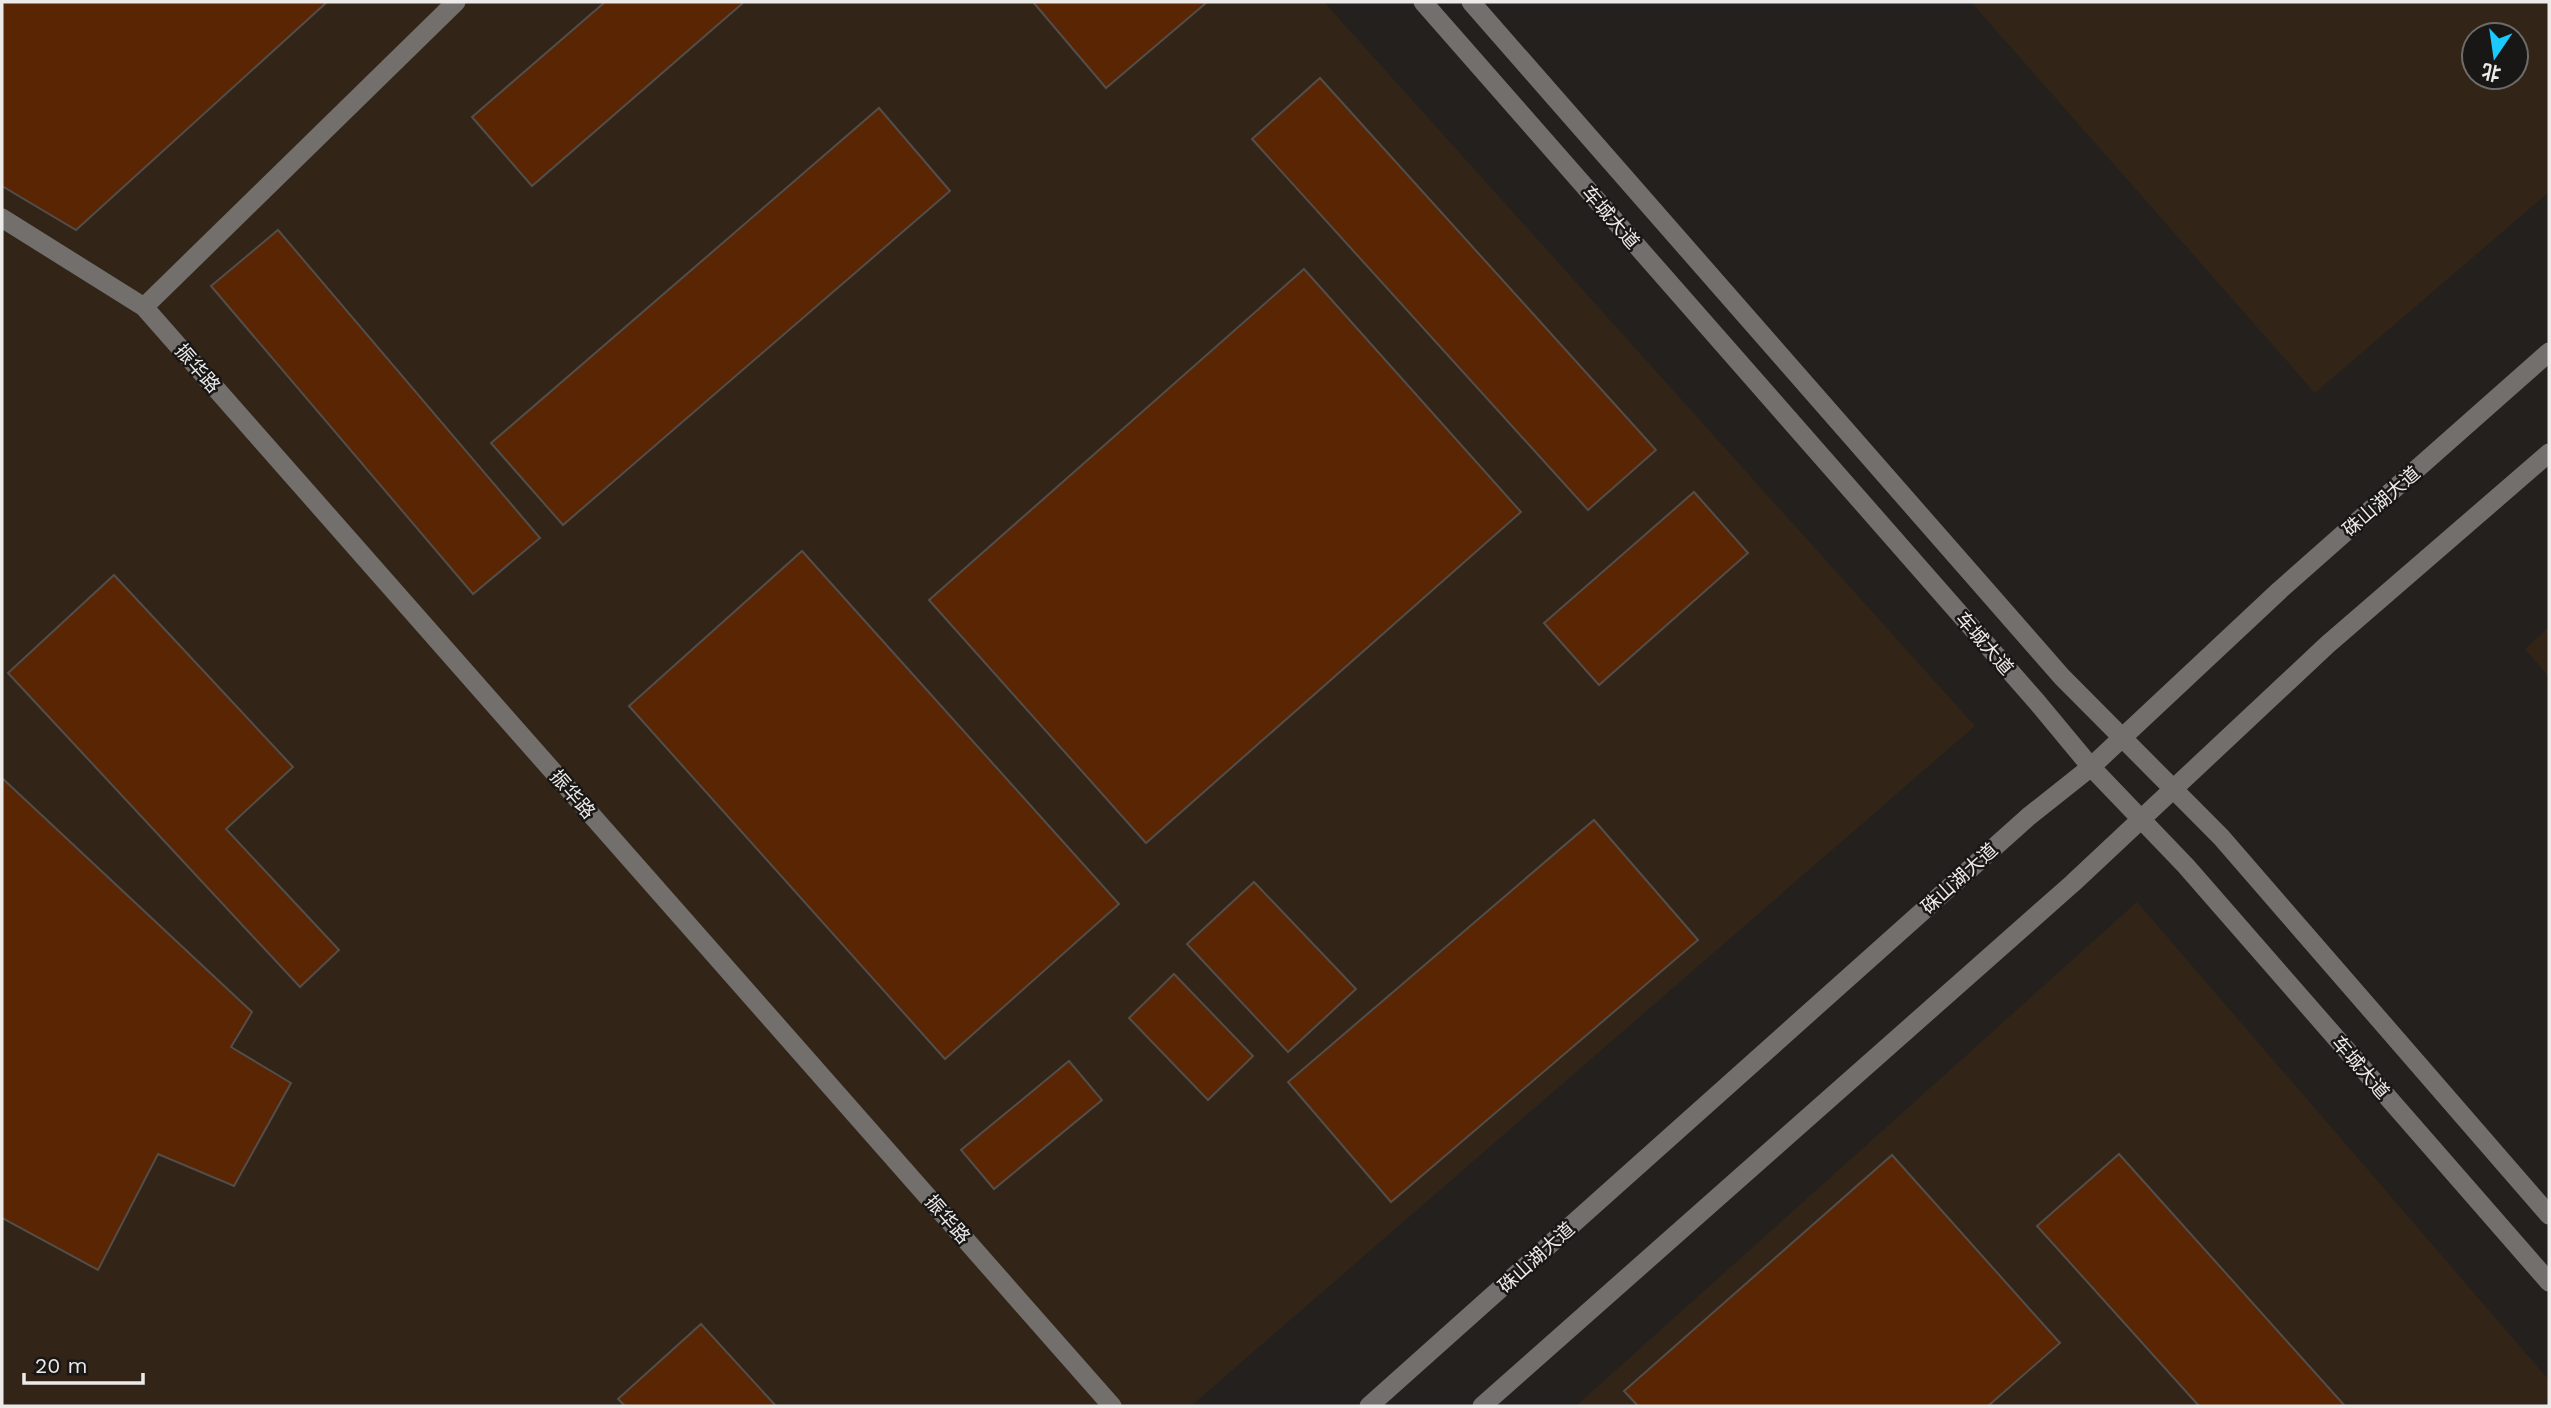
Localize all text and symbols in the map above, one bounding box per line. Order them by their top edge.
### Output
north arrow [2460,21,2530,91]
text: 北 [2479,59,2503,85]
street label: 车城大道 [1577,181,1644,254]
street label: 振华路 [170,339,225,397]
street label: 硃山湖大道 [2338,462,2425,541]
street label: 车城大道 [1951,607,2018,680]
street label: 振华路 [545,765,600,823]
street label: 硃山湖大道 [1916,838,2002,919]
street label: 车城大道 [2327,1031,2394,1104]
street label: 振华路 [920,1190,975,1248]
street label: 硃山湖大道 [1493,1217,1579,1298]
scale bar [24,1342,144,1386]
text: 20 m [35,1353,87,1378]

